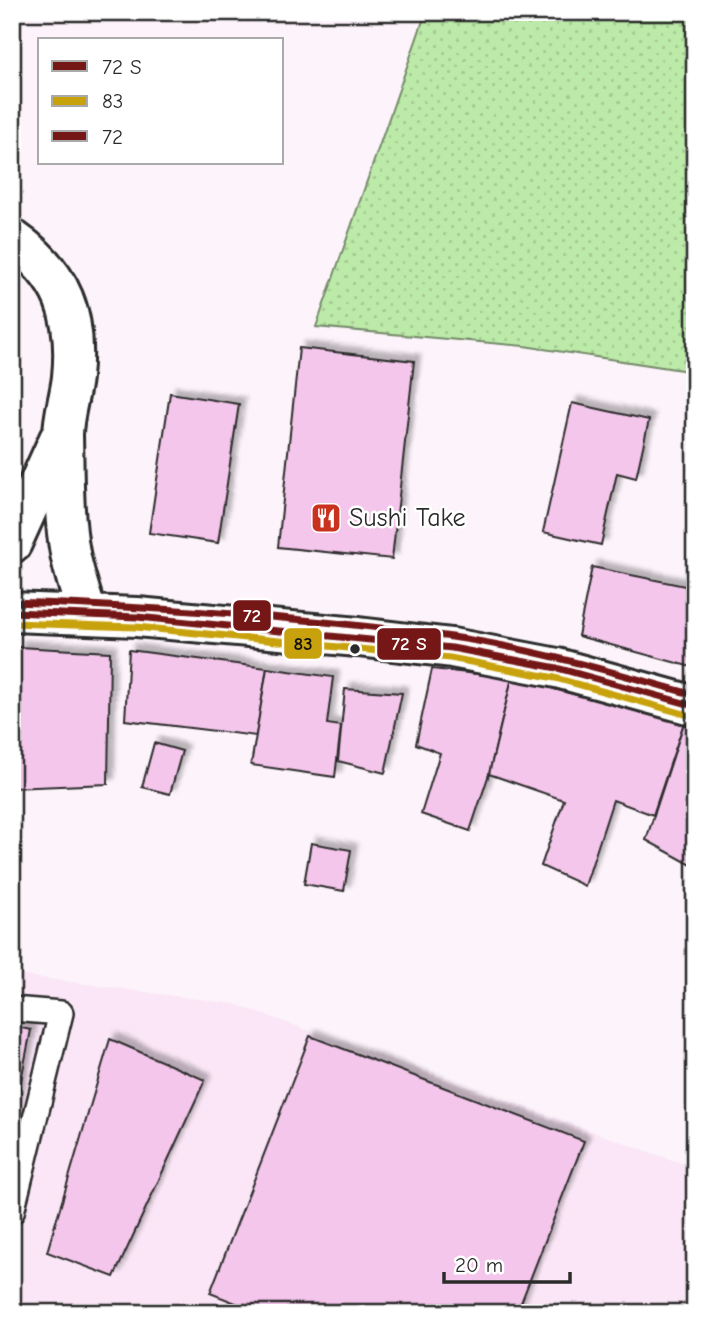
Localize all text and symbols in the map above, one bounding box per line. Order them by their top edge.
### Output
legend [38,38,284,164]
text: 72 S [102,55,142,79]
text: 83 [102,89,123,113]
text: 72 [102,125,123,149]
restaurant icon: Sushi Take [309,501,343,535]
place label: Sushi Take [349,503,466,533]
line badge: 72 [232,599,272,632]
text: 72 [243,605,261,627]
line badge: 83 [283,627,323,660]
line badge: 72 S [376,627,442,661]
text: 83 [293,633,313,655]
text: 72 S [391,633,427,655]
unlabelled marker [348,642,362,656]
scale bar [444,1241,570,1285]
text: 20 m [455,1253,503,1277]

